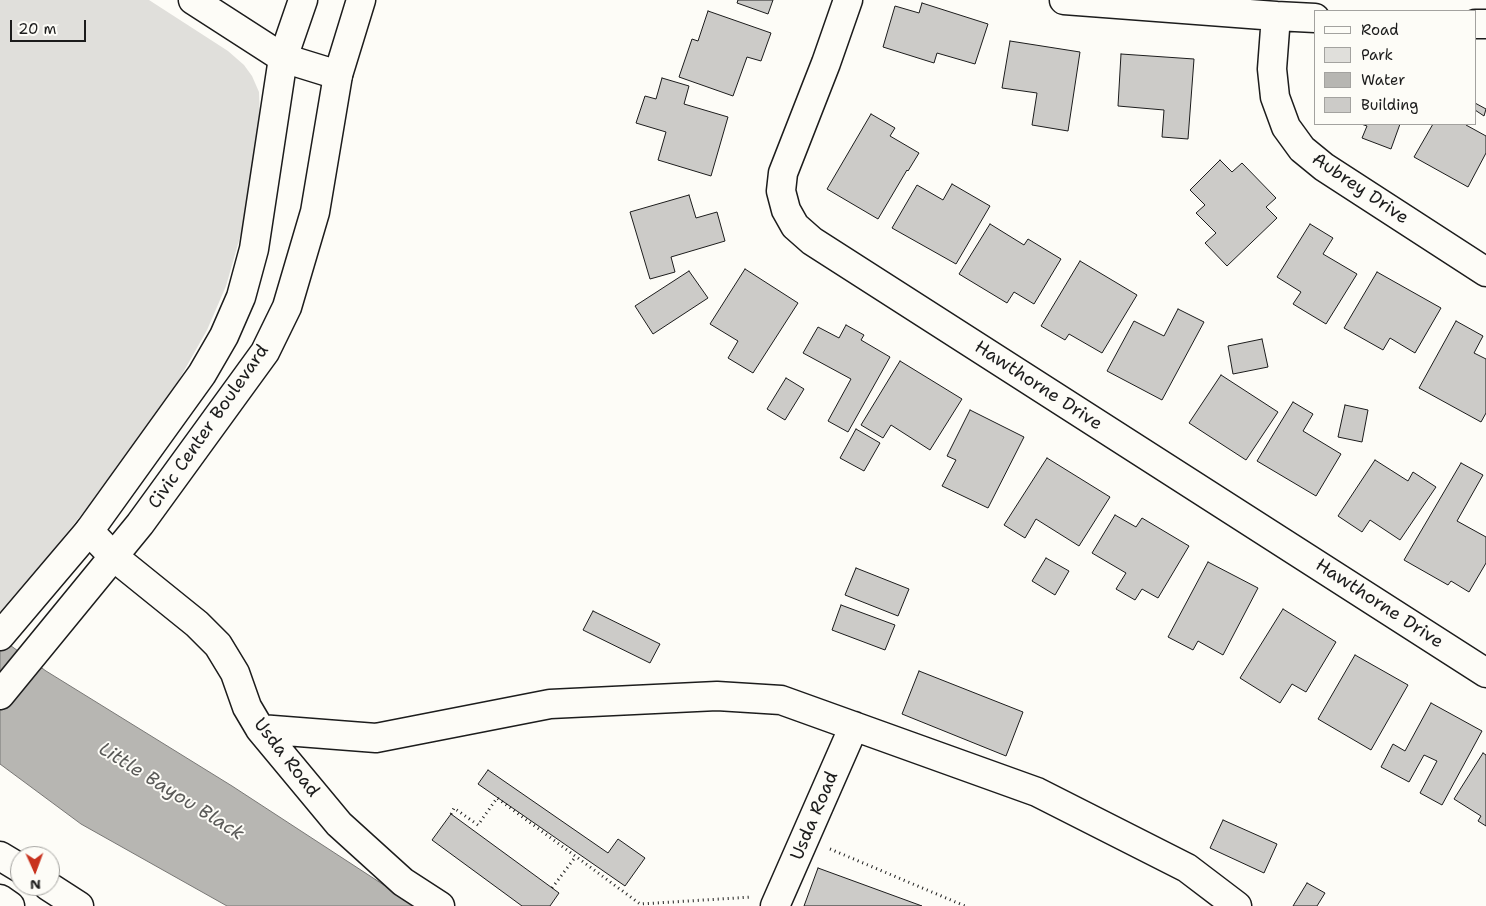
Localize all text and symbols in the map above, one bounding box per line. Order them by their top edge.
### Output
scale bar [12,10,89,42]
legend [1314,10,1476,125]
text: 20 m [18,19,57,39]
text: Road [1361,20,1399,40]
text: Park [1361,45,1393,65]
text: Water [1361,70,1405,90]
text: Building [1361,95,1418,115]
street label: Aubrey Drive [1308,149,1412,229]
street label: Hawthorne Drive [970,337,1106,435]
street label: Civic Center Boulevard [144,341,274,513]
street label: Hawthorne Drive [1311,555,1447,653]
street label: Usda Road [248,714,324,802]
water label: Little Bayou Black [94,738,248,846]
street label: Usda Road [787,768,843,864]
north arrow [10,846,60,896]
text: N [30,876,41,894]

